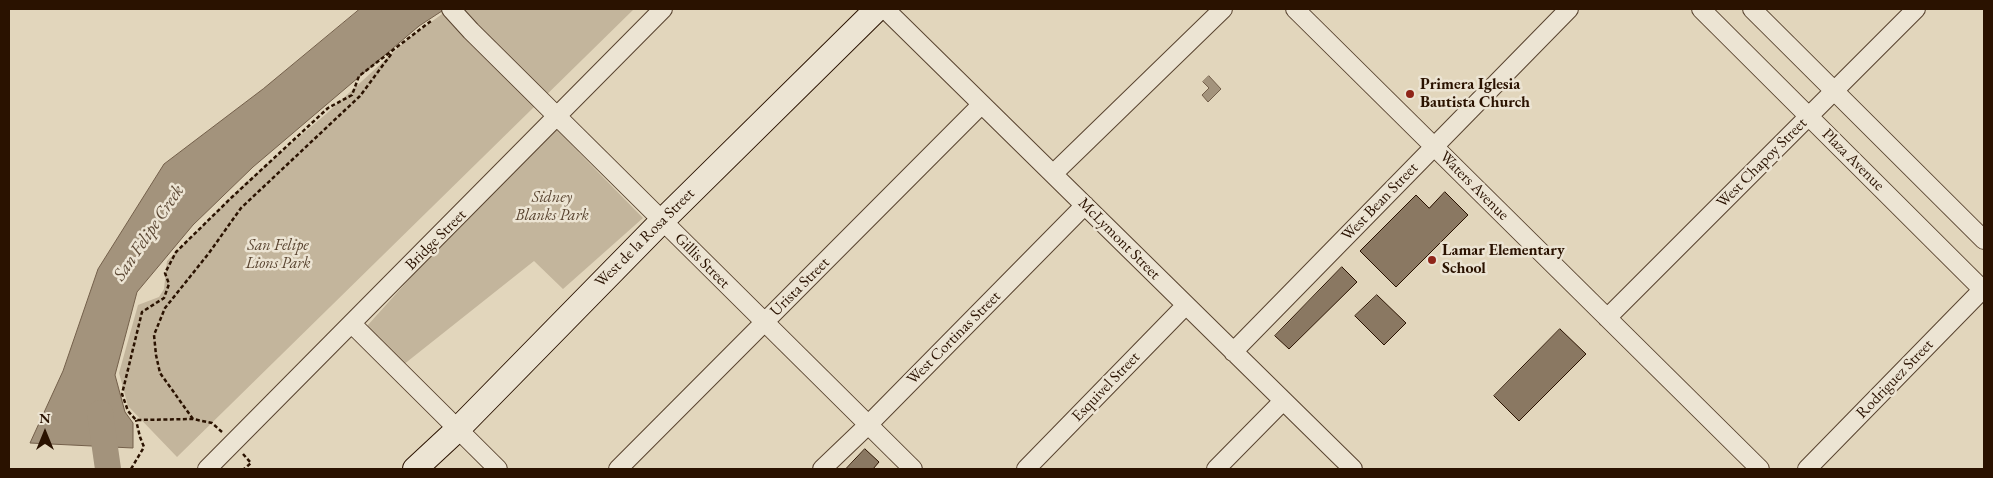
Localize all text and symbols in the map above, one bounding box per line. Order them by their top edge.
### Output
place label: Primera Iglesia Bautista Church [1420,75,1530,113]
marker: Primera Iglesia Bautista Church [1404,88,1416,100]
street label: West Chapoy Street [1713,114,1811,212]
street label: Plaza Avenue [1818,125,1888,195]
street label: Waters Avenue [1435,147,1513,225]
street label: West Bean Street [1338,159,1422,245]
water label: San Felipe Creek [109,181,189,285]
street label: West de la Rosa Street [591,184,699,292]
park label: Sidney Blanks Park [515,188,589,226]
street label: McLymont Street [1074,194,1164,284]
street label: Bridge Street [402,206,470,274]
street label: Gillis Street [670,229,734,293]
park label: San Felipe Lions Park [245,236,311,274]
place label: Lamar Elementary School [1442,241,1565,279]
street label: Urista Street [766,253,834,321]
marker: Lamar Elementary School [1426,254,1438,266]
street label: West Cortinas Street [903,287,1005,389]
street label: Rodriguez Street [1852,335,1938,423]
street label: Esquivel Street [1068,348,1144,426]
north arrow [20,408,70,458]
text: N [39,409,51,427]

